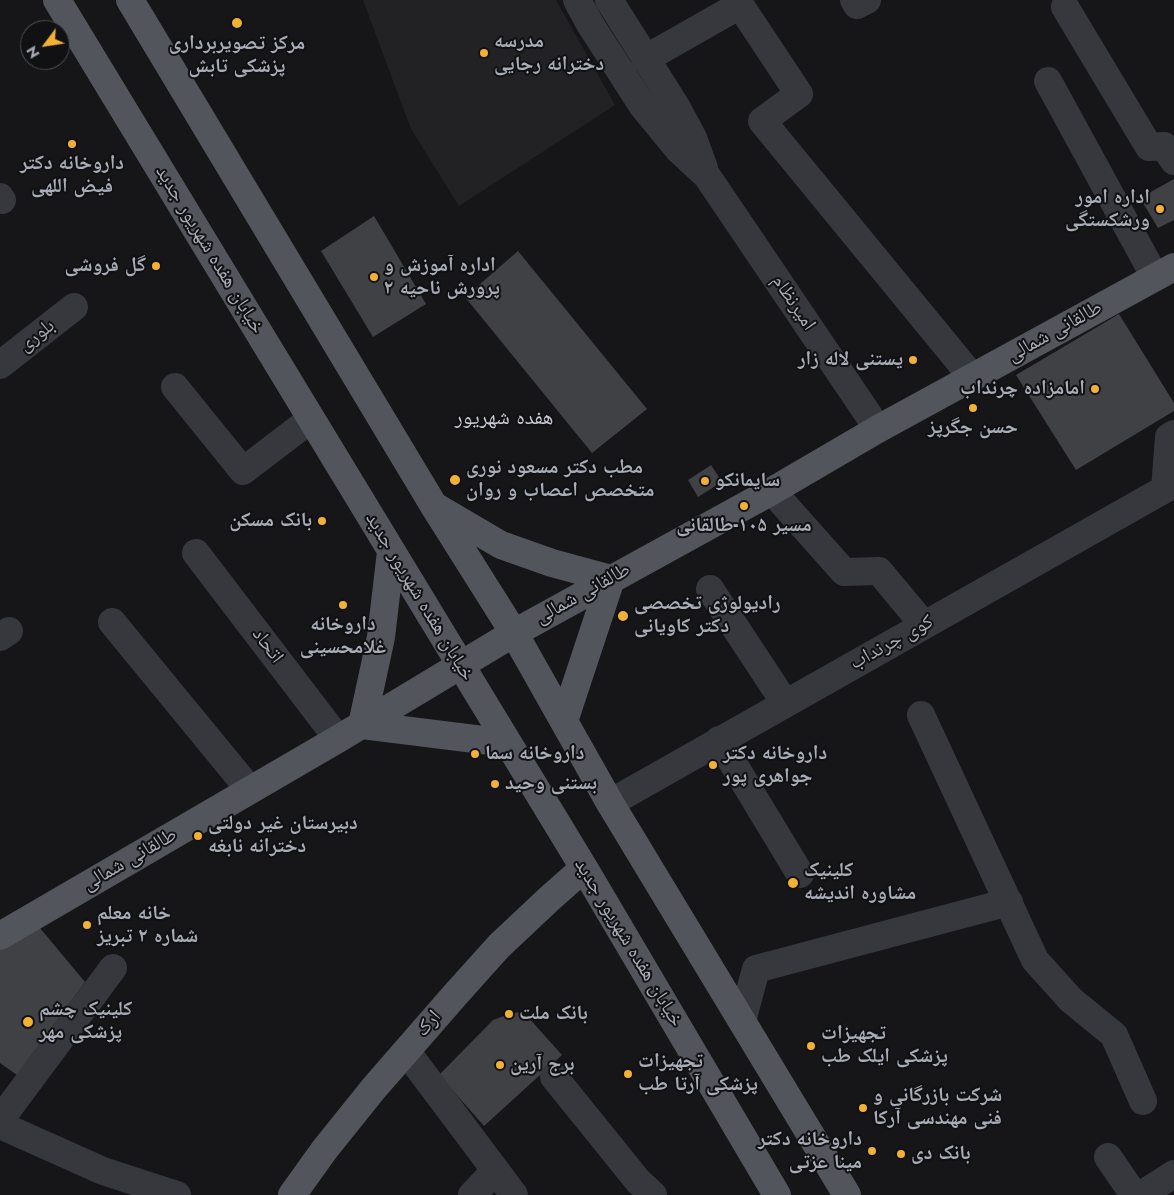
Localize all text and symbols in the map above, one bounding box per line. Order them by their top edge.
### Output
marker: مرکز تصویربرداری پزشکی تابش [230,16,244,30]
north arrow [20,20,70,70]
place label: مدرسه دخترانه رجایی [494,30,604,77]
place label: مرکز تصویربرداری پزشکی تابش [169,32,305,79]
text: N [22,42,44,62]
marker: مدرسه دخترانه رجایی [478,47,490,59]
marker: داروخانه دکتر فیض اللهی [66,138,78,150]
place label: داروخانه دکتر فیض اللهی [20,152,124,199]
street label: خیابان هفده شهریور جدید [149,161,269,339]
place label: اداره امور ورشکستگی [1065,186,1150,233]
marker: اداره امور ورشکستگی [1154,203,1166,215]
place label: گل فروشی [65,254,146,278]
place label: اداره آموزش و پرورش ناحیه ۲ [384,254,500,301]
marker: گل فروشی [150,260,162,272]
marker: اداره آموزش و پرورش ناحیه ۲ [368,271,380,283]
street label: امیرنظام [766,271,820,335]
street label: طالقانی شمالی [1003,296,1107,368]
street label: بلوری [14,314,60,358]
place label: یستنی لاله زار [798,348,903,372]
marker: یستنی لاله زار [907,354,919,366]
place label: امامزاده چرنداب [960,377,1085,401]
marker: امامزاده چرنداب [1089,383,1101,395]
marker: حسن جگرپز [967,402,979,414]
district label: هفده شهریور [454,406,554,432]
place label: حسن جگرپز [928,416,1018,440]
place label: مطب دکتر مسعود نوری متخصص اعصاب و روان [466,456,654,503]
place label: سایمانکو [715,469,780,493]
marker: مطب دکتر مسعود نوری متخصص اعصاب و روان [448,473,462,487]
marker: سایمانکو [699,475,711,487]
marker: مسیر ۱۰۵-طالقانی [738,500,750,512]
street label: خیابان هفده شهریور جدید [359,508,479,686]
place label: بانک مسکن [229,509,312,533]
place label: مسیر ۱۰۵-طالقانی [676,514,812,538]
marker: بانک مسکن [316,515,328,527]
street label: طالقانی شمالی [531,558,635,630]
place label: رادیولوژی تخصصی دکتر کاویانی [634,592,781,639]
marker: داروخانه غلامحسینی [337,599,349,611]
marker: رادیولوژی تخصصی دکتر کاویانی [616,609,630,623]
street label: کوی چرنداب [846,610,938,676]
place label: داروخانه غلامحسینی [300,613,386,660]
street label: اتحاد [246,623,288,669]
place label: داروخانه سما [485,742,584,766]
place label: داروخانه دکتر جواهری پور [723,742,827,789]
marker: داروخانه سما [469,748,481,760]
marker: داروخانه دکتر جواهری پور [707,759,719,771]
place label: بستنی وحید [505,772,597,796]
marker: بستنی وحید [489,778,501,790]
place label: دبیرستان غیر دولتی دخترانه نابغه [208,812,358,859]
street label: طالقانی شمالی [79,823,181,897]
marker: دبیرستان غیر دولتی دخترانه نابغه [192,830,204,842]
street label: خیابان هفده شهریور جدید [568,854,688,1032]
place label: کلینیک مشاوره اندیشه [804,859,916,906]
marker: کلینیک مشاوره اندیشه [786,876,800,890]
place label: خانه معلم شماره ۲ تبریز [97,902,198,949]
marker: خانه معلم شماره ۲ تبریز [81,919,93,931]
place label: کلینیک چشم پزشکی مهر [39,998,132,1045]
place label: بانک ملت [519,1002,588,1026]
street label: ارک [411,1006,447,1042]
marker: بانک ملت [503,1008,515,1020]
marker: کلینیک چشم پزشکی مهر [21,1015,35,1029]
place label: تجهیزات پزشکی ایلک طب [821,1022,948,1069]
marker: تجهیزات پزشکی ایلک طب [805,1040,817,1052]
place label: تجهیزات پزشکی آرتا طب [638,1050,758,1097]
place label: برج آرین [510,1053,575,1077]
marker: برج آرین [494,1059,506,1071]
marker: تجهیزات پزشکی آرتا طب [622,1068,634,1080]
place label: شرکت بازرگانی و فنی مهندسی آرکا [873,1084,1002,1131]
marker: شرکت بازرگانی و فنی مهندسی آرکا [857,1102,869,1114]
place label: داروخانه دکتر مینا عزتی [758,1128,862,1175]
place label: بانک دی [911,1142,971,1166]
marker: داروخانه دکتر مینا عزتی [866,1145,878,1157]
marker: بانک دی [895,1148,907,1160]

